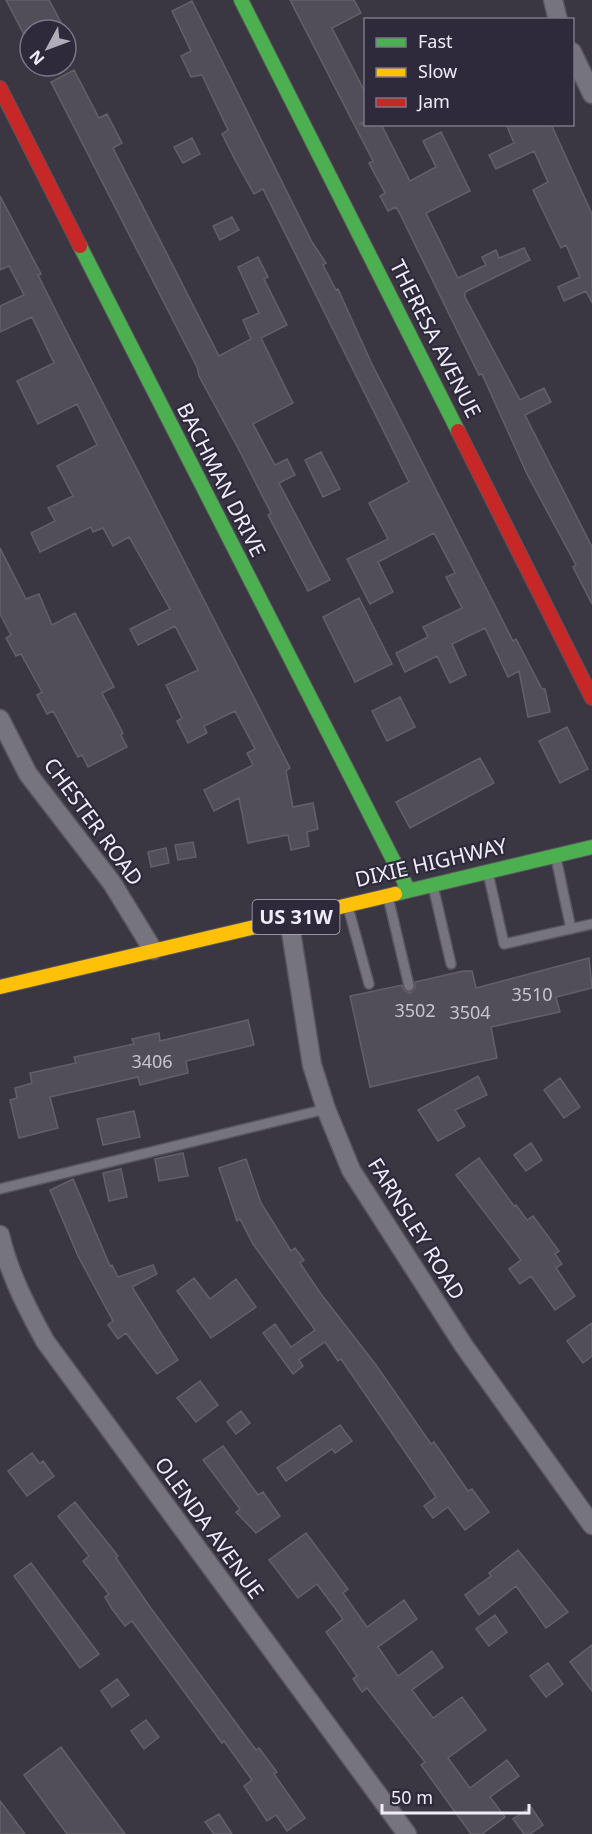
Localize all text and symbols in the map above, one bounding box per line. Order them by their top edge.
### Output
north arrow [18,18,78,78]
legend [364,18,574,126]
text: Fast [418,29,453,53]
text: N [24,46,49,70]
text: Slow [418,59,457,83]
text: Jam [416,89,450,113]
street label: THERESA AVENUE [384,255,488,422]
street label: BACHMAN DRIVE [171,398,273,561]
street label: CHESTER ROAD [38,752,150,891]
street label: DIXIE HIGHWAY [352,831,510,893]
road number: US 31W [252,900,340,934]
house number: 3510 [511,982,553,1006]
house number: 3502 [394,998,436,1022]
house number: 3504 [449,1000,491,1024]
house number: 3406 [131,1049,173,1073]
street label: FARNSLEY ROAD [362,1152,472,1305]
street label: OLENDA AVENUE [149,1451,271,1604]
scale bar [382,1777,529,1815]
text: 50 m [391,1785,433,1809]

